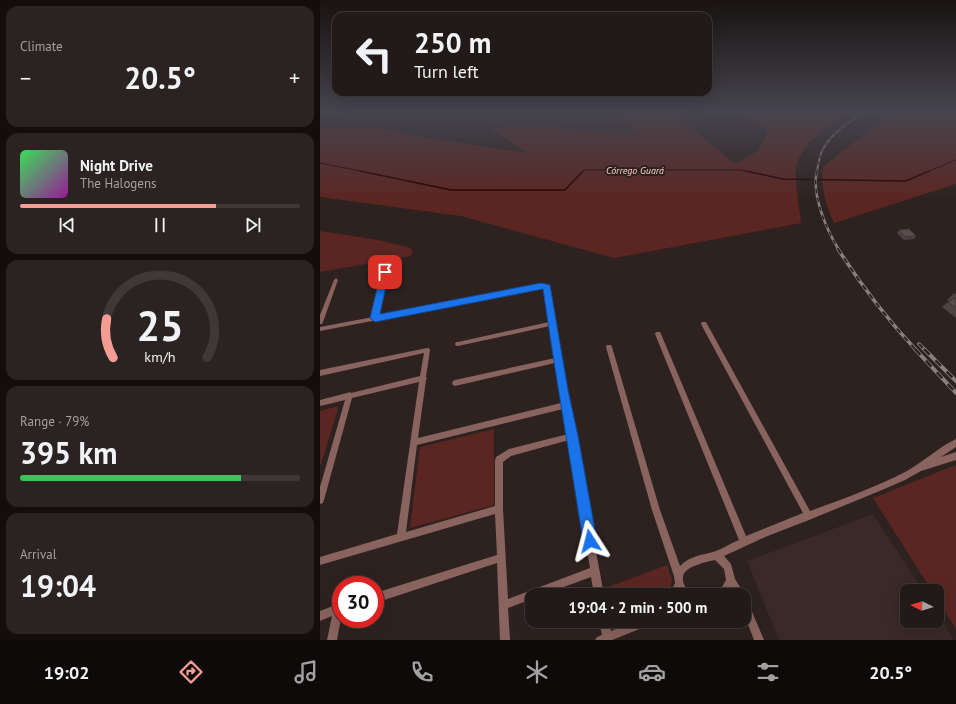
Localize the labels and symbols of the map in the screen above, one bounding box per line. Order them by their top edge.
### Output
water label: Córrego Guará [606,164,664,177]
pin [368,255,402,289]
position arrow [569,520,611,562]
speed limit sign: 30 [332,576,384,628]
north arrow [900,584,944,628]

